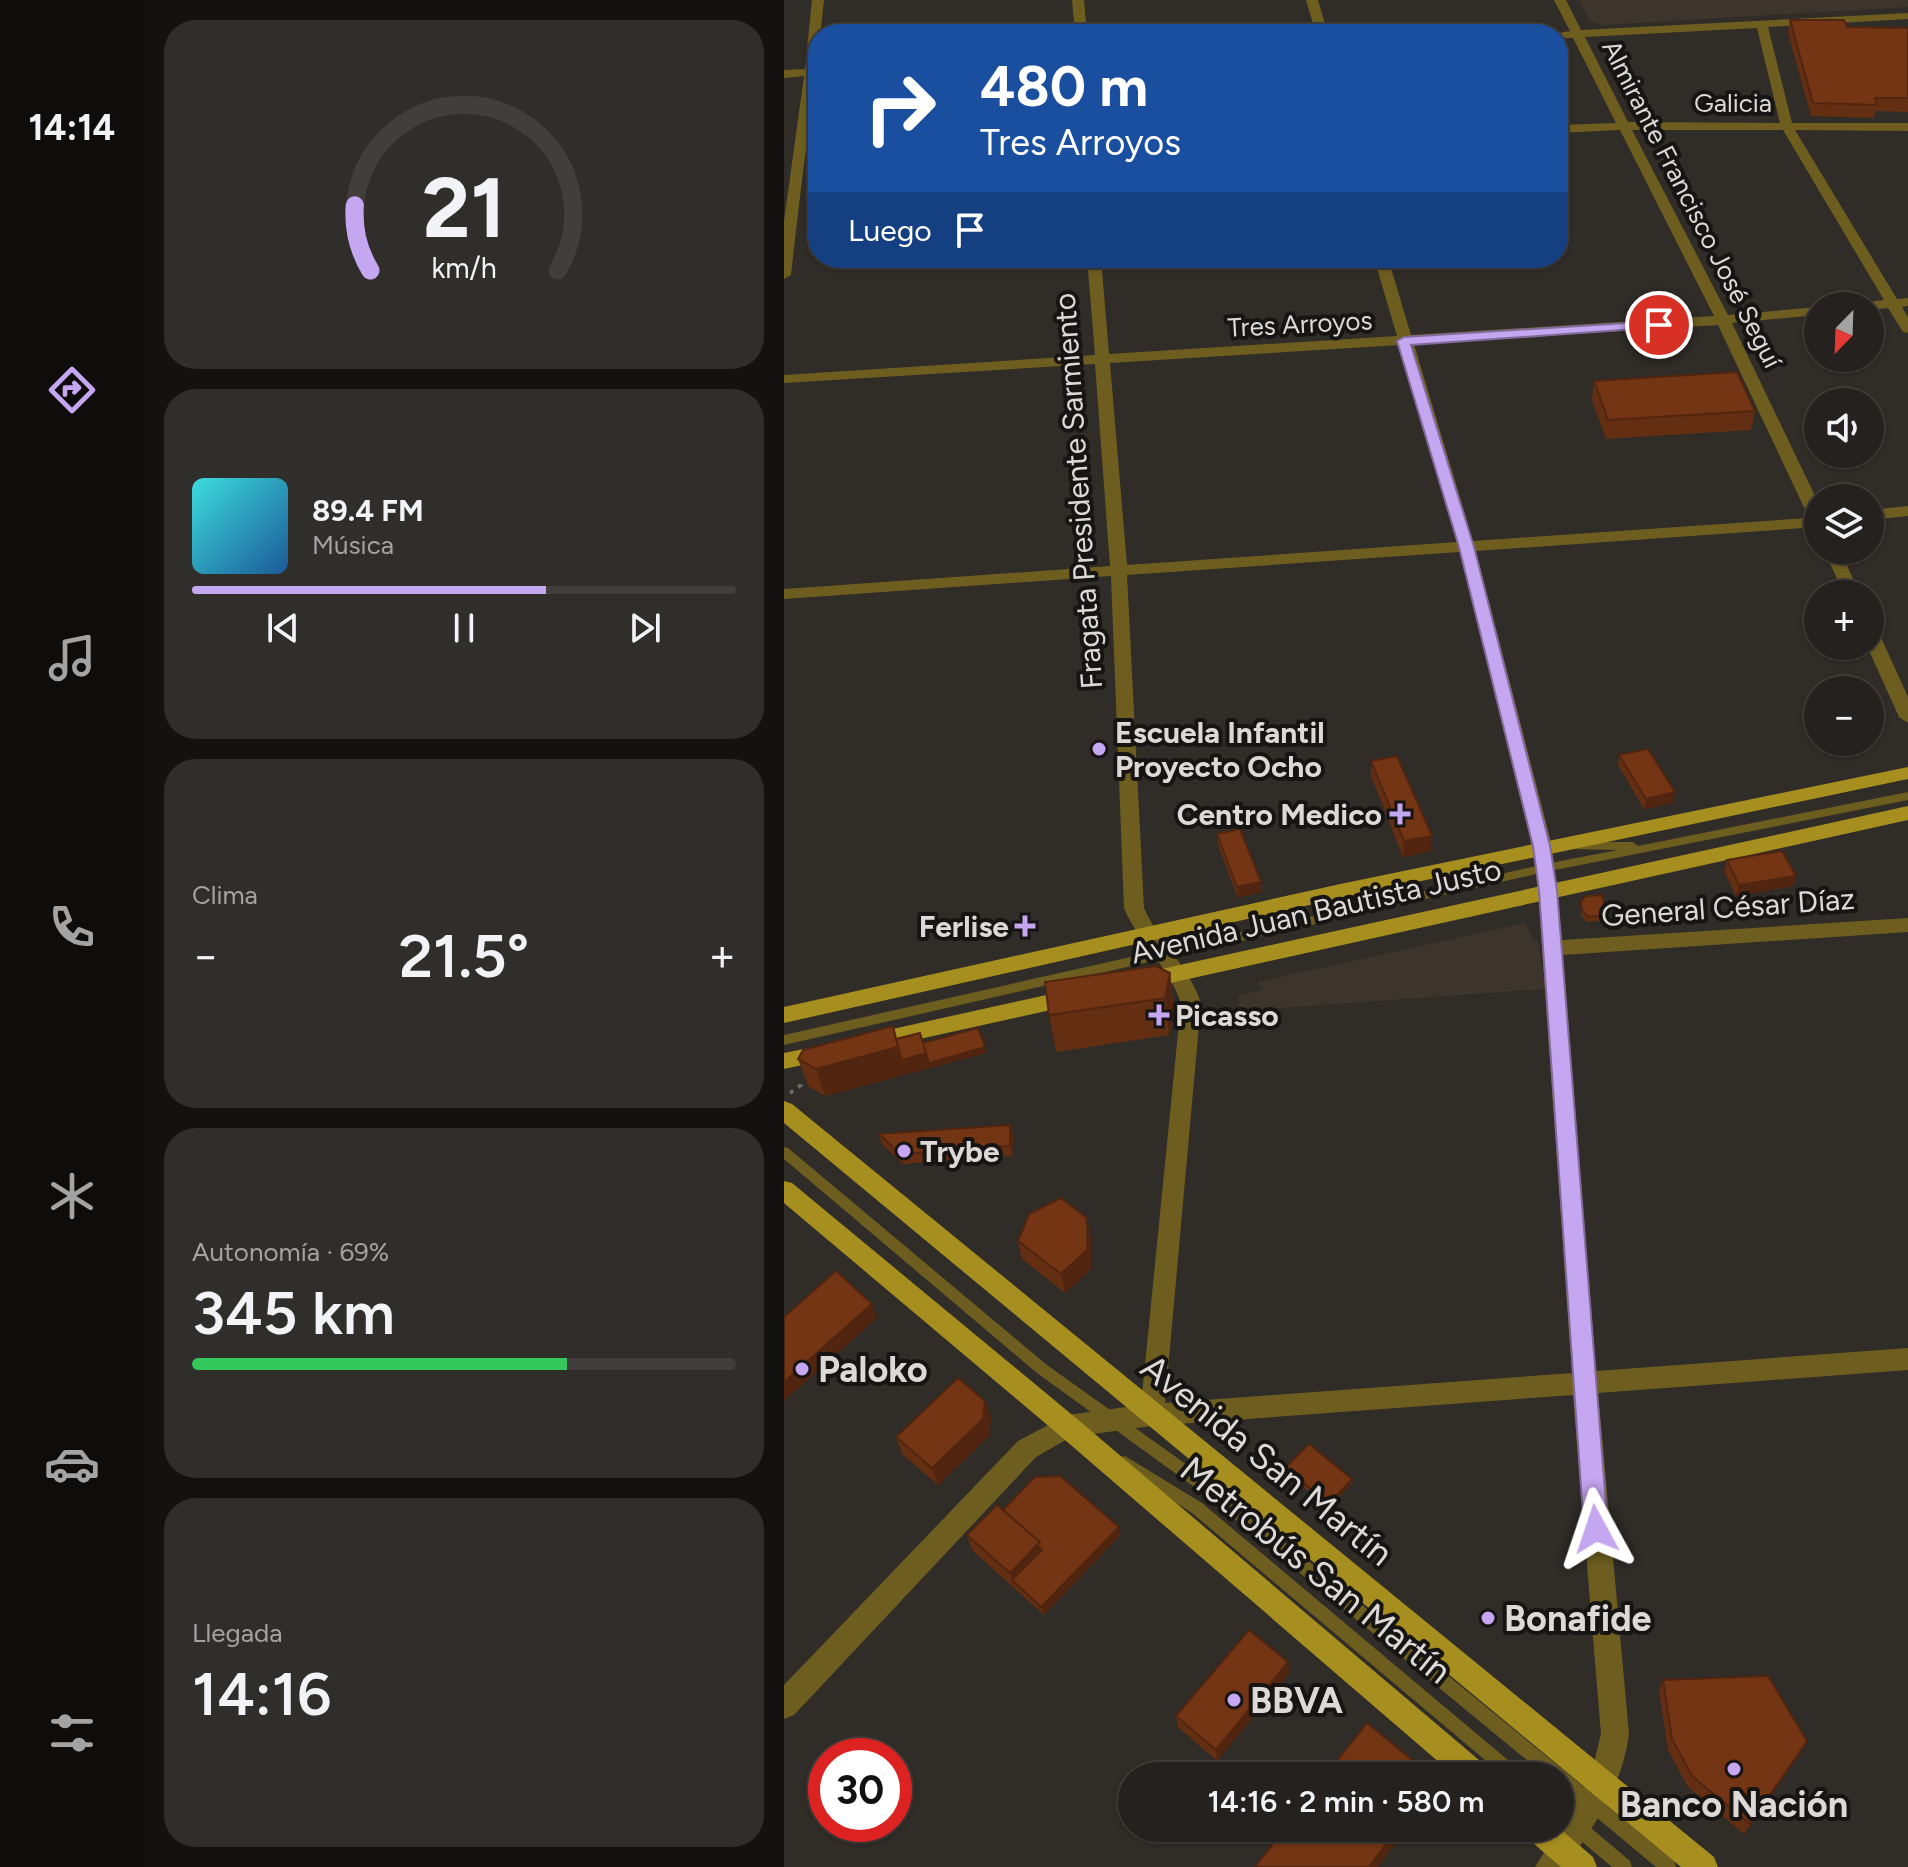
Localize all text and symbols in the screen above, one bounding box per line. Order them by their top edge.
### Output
street label: Almirante Francisco José Seguí [1595,35,1789,374]
text: 480 m [980,53,1148,120]
icon: right [848,56,952,160]
street label: Galicia [1694,87,1772,119]
text: 14:14 [29,106,115,149]
text: Tres Arroyos [980,121,1181,164]
text: 21 [422,157,506,257]
icon: arrive [948,208,992,252]
text: Luego [848,212,932,249]
text: km/h [431,251,497,285]
pin [1625,291,1693,359]
street label: Fragata Presidente Sarmiento [1046,292,1110,690]
north arrow [1804,292,1884,372]
map controls [1804,292,1884,756]
icon: arrive [1637,303,1681,347]
street label: Tres Arroyos [1227,304,1373,344]
icon: directions [44,362,100,418]
button: sound [1804,388,1884,468]
button: layers [1804,484,1884,564]
text: 89.4 FM [312,492,424,529]
text: Música [312,529,394,561]
button: + [1804,580,1884,660]
icon: previous [261,606,305,650]
icon: pause [442,606,486,650]
icon: next [623,606,667,650]
icon: music [44,630,100,686]
button: − [1804,676,1884,756]
place label: Escuela Infantil Proyecto Ocho [1115,714,1325,785]
marker: Escuela Infantil Proyecto Ocho [1090,740,1108,758]
place label: Centro Medico [1177,796,1382,833]
marker: Centro Medico [1389,803,1411,825]
street label: Avenida Juan Bautista Justo [1127,850,1505,972]
text: Clima [192,879,258,911]
street label: General César Díaz [1600,880,1856,934]
icon: phone [44,899,100,955]
place label: Ferlise [919,908,1009,945]
marker: Ferlise [1016,917,1034,935]
text: 21.5° [399,920,529,992]
text: − [192,929,219,982]
text: + [709,929,736,982]
place label: Picasso [1175,997,1279,1034]
marker: Picasso [1150,1006,1168,1024]
place label: Trybe [920,1133,1000,1170]
marker: Trybe [895,1142,913,1160]
icon: climate [44,1168,100,1224]
text: Autonomía · 69% [192,1236,389,1268]
text: 345 km [192,1277,395,1349]
street label: Avenida San Martín [1133,1345,1401,1575]
place label: Paloko [818,1348,928,1391]
marker: Paloko [793,1360,811,1378]
icon: car [44,1436,100,1492]
street label: Metrobús San Martín [1172,1448,1460,1692]
position arrow [1554,1487,1638,1571]
place label: Bonafide [1504,1597,1652,1640]
marker: Bonafide [1479,1609,1497,1627]
text: Llegada [192,1617,282,1649]
text: 14:16 [192,1658,331,1730]
place label: BBVA [1250,1679,1343,1722]
marker: BBVA [1225,1691,1243,1709]
icon: filters [44,1705,100,1761]
speed limit sign: 30 [808,1738,912,1842]
marker: Banco Nación [1725,1760,1743,1778]
text: 14:16 · 2 min · 580 m [1208,1783,1485,1820]
place label: Banco Nación [1620,1783,1848,1826]

